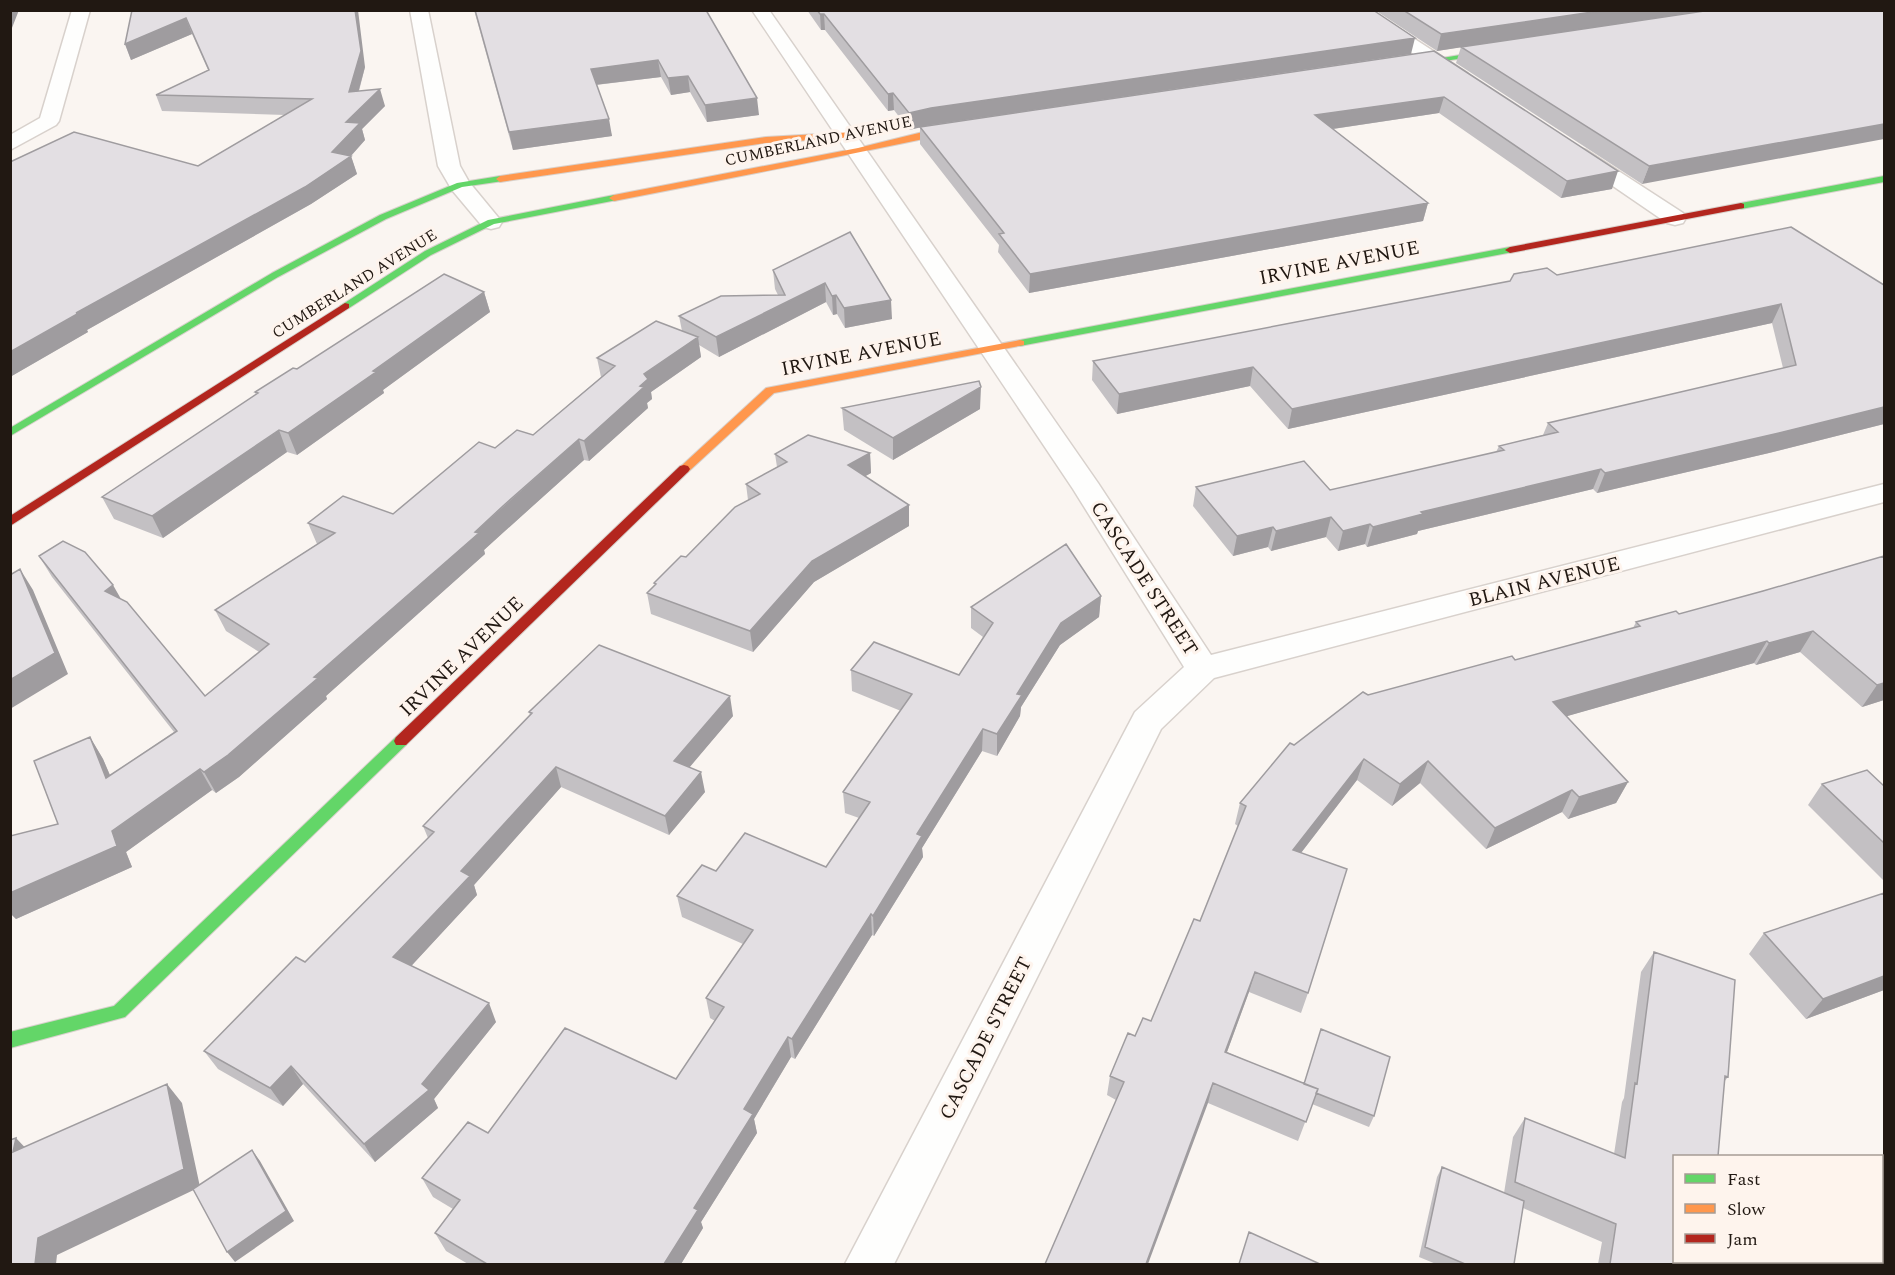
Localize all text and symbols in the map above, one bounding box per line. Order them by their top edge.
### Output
street label: CUMBERLAND AVENUE [722,109,914,173]
street label: CUMBERLAND AVENUE [267,223,442,345]
street label: IRVINE AVENUE [1256,233,1422,293]
street label: IRVINE AVENUE [778,324,944,384]
street label: CASCADE STREET [1083,495,1206,662]
street label: BLAIN AVENUE [1465,549,1623,615]
street label: IRVINE AVENUE [393,589,531,724]
street label: CASCADE STREET [932,952,1040,1125]
legend [1673,1155,1883,1263]
text: Fast [1727,1166,1760,1193]
text: Slow [1727,1196,1766,1223]
text: Jam [1727,1226,1758,1253]

